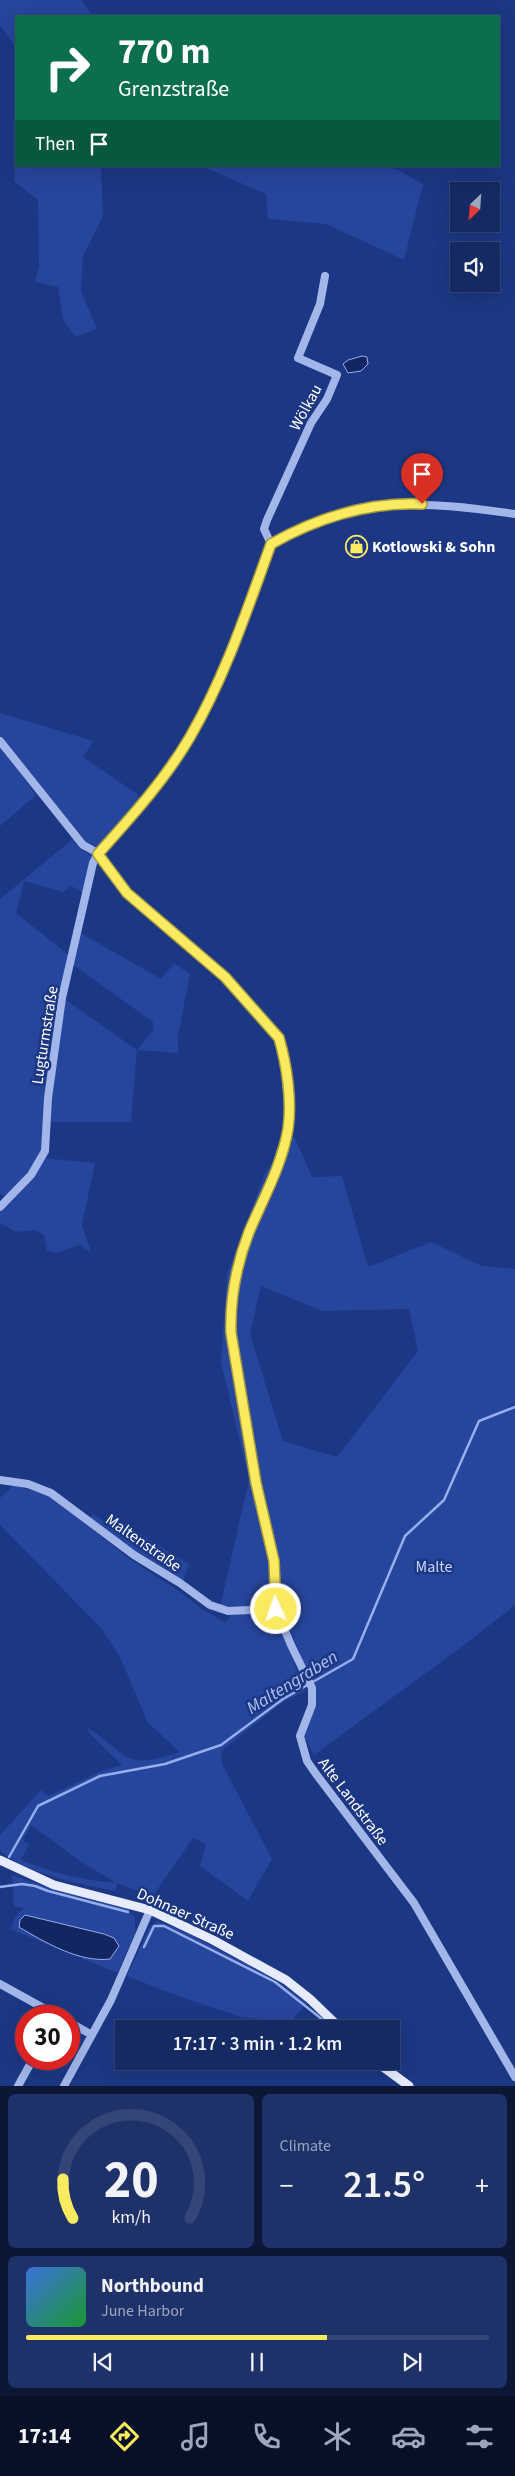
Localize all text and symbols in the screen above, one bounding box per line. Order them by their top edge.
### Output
text: 770 m [118,27,210,77]
icon: right [35,35,100,100]
text: Grenzstraße [118,73,229,105]
icon: arrive [85,130,113,158]
text: Then [35,131,75,158]
north arrow [450,182,500,232]
map controls [450,182,500,292]
button: sound [450,242,500,292]
street label: Wölkau [284,380,328,435]
pin [401,453,443,504]
icon: arrive [408,460,436,488]
shop icon: Kotlowski & Sohn [344,534,368,558]
place label: Kotlowski & Sohn [372,536,495,558]
street label: Lugturmstraße [26,984,64,1086]
street label: Maltenstraße [101,1509,186,1577]
park label: Malte [416,1556,453,1578]
position arrow [249,1582,301,1634]
water label: Maltengraben [242,1644,343,1720]
street label: Alte Landstraße [313,1753,394,1850]
street label: Dohnaer Straße [133,1883,238,1945]
speed limit sign: 30 [15,2005,80,2070]
text: 17:17 · 3 min · 1.2 km [173,2031,342,2058]
text: Climate [280,2135,331,2157]
text: 20 [103,2144,158,2218]
text: 21.5° [343,2158,425,2212]
text: − [280,2166,293,2206]
text: + [475,2166,489,2206]
text: km/h [111,2205,151,2230]
text: Northbound [101,2273,204,2300]
text: June Harbor [101,2300,184,2322]
icon: previous [89,2348,117,2376]
icon: pause [243,2348,271,2376]
icon: next [398,2348,426,2376]
icon: directions [107,2419,142,2454]
icon: music [178,2419,213,2454]
icon: phone [249,2419,284,2454]
icon: climate [320,2419,355,2454]
icon: car [391,2419,426,2454]
icon: filters [462,2419,497,2454]
text: 17:14 [18,2420,71,2452]

